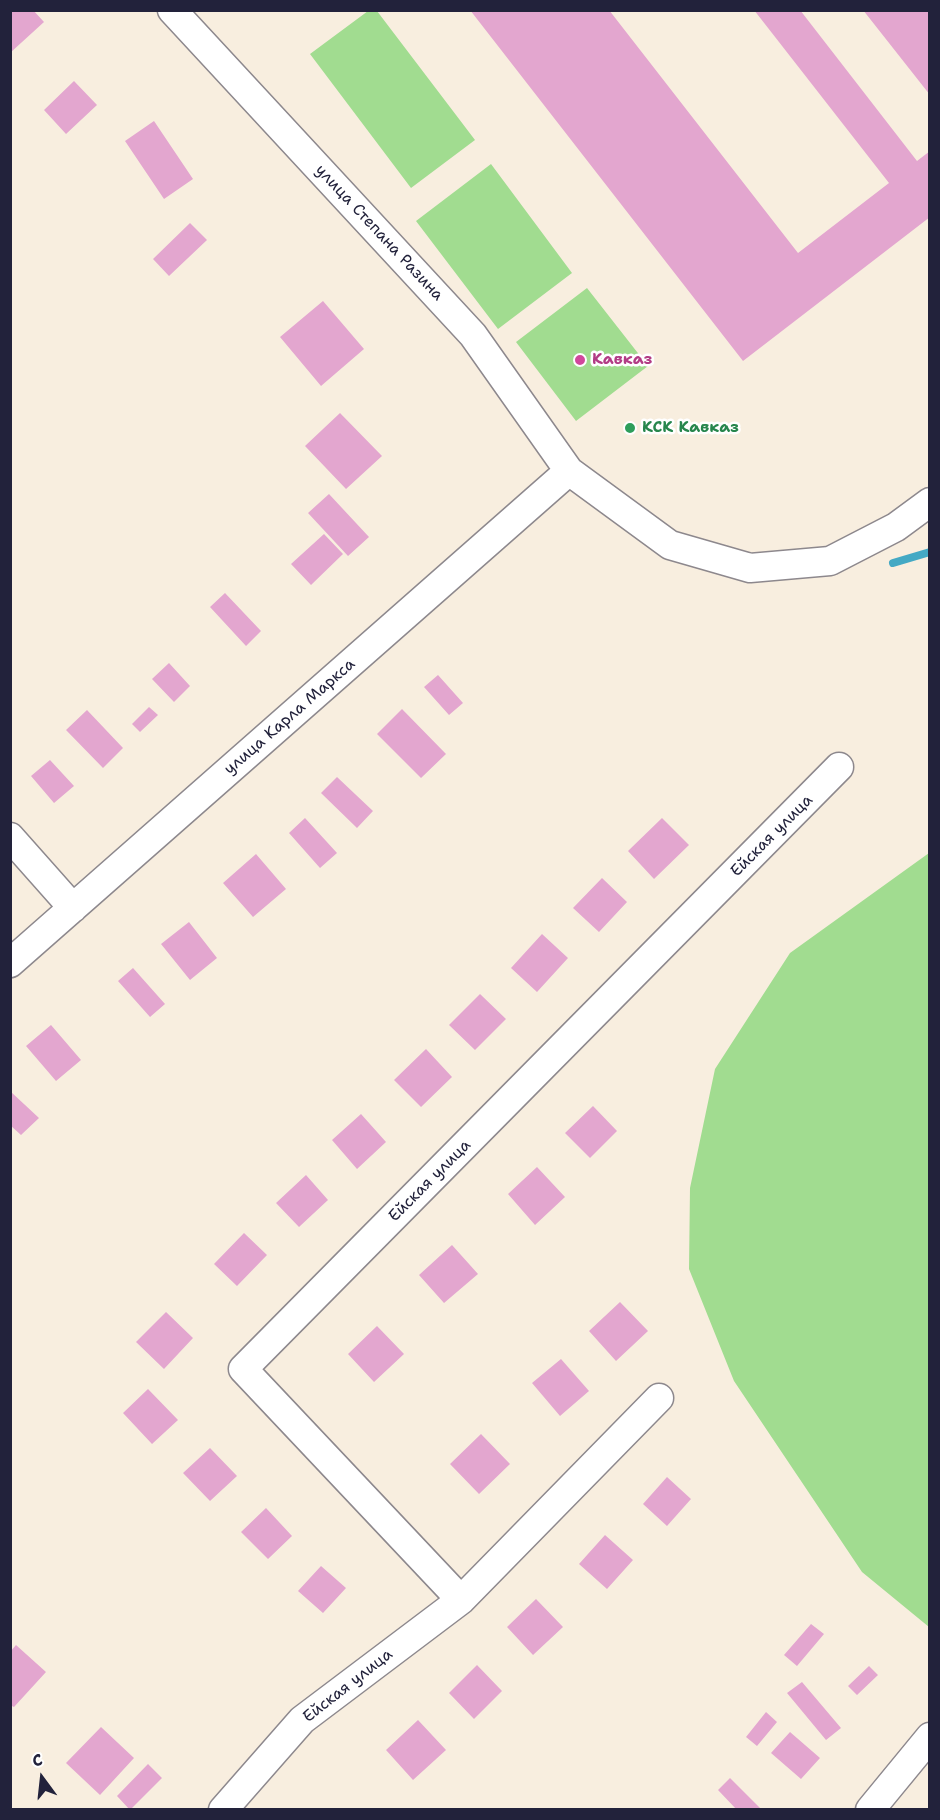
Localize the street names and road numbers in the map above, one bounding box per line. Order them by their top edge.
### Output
street label: улица Степана Разина [311,161,447,305]
street label: улица Карла Маркса [221,655,359,779]
street label: Ейская улица [727,791,817,881]
street label: Ейская улица [385,1136,475,1226]
street label: Ейская улица [299,1645,397,1727]

